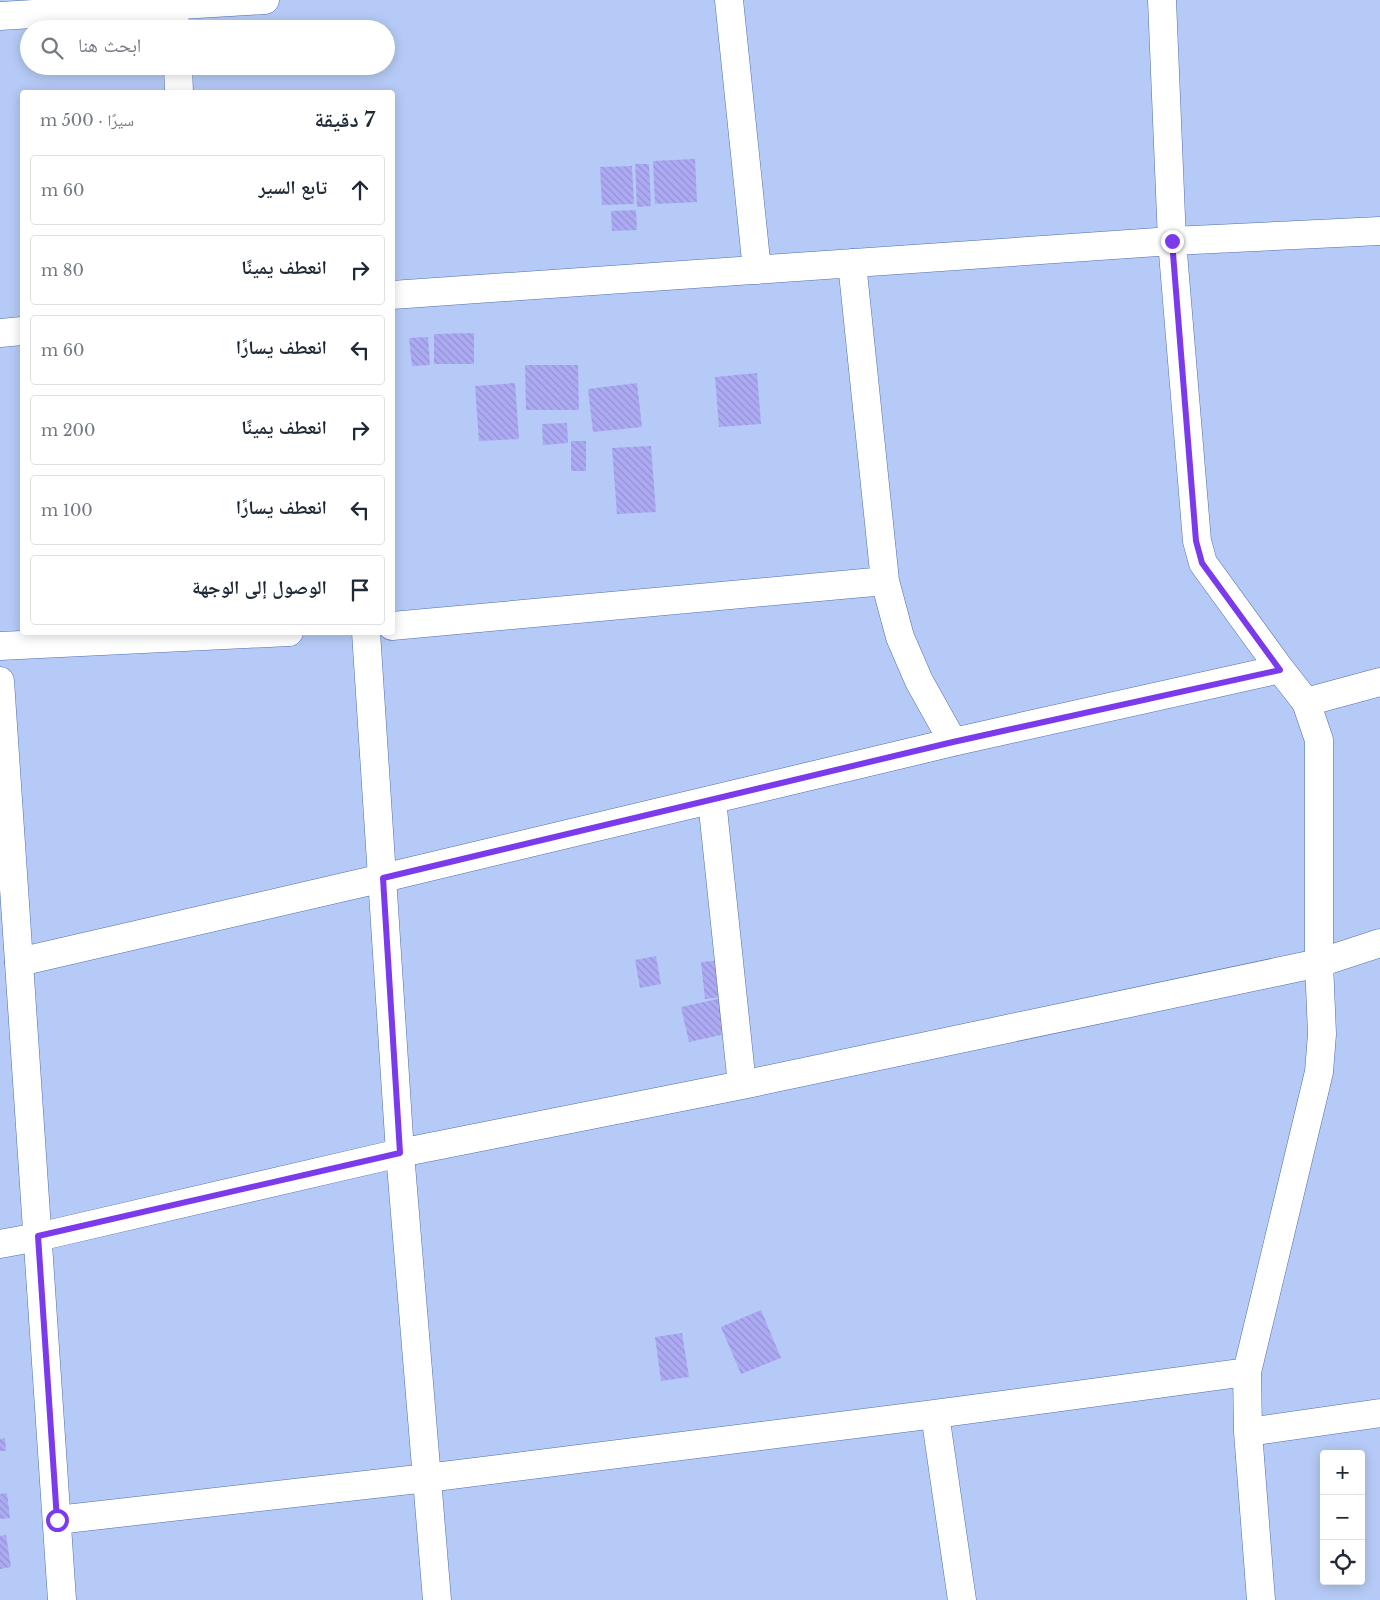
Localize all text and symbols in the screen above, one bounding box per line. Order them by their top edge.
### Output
search box [20,20,395,75]
icon: search [38,34,66,62]
text: ابحث هنا [78,34,141,57]
text: 7 دقيقة [314,107,375,133]
text: سيرًا · 500 m [40,110,134,130]
text: تابع السير [259,176,327,199]
icon: ahead [346,176,374,204]
text: 60 m [41,180,84,200]
route end [1161,230,1184,253]
text: انعطف يمينًا [241,256,327,279]
icon: right [346,256,374,284]
text: 80 m [41,260,84,280]
text: انعطف يسارًا [236,336,327,359]
icon: left [346,336,374,364]
text: 60 m [41,340,84,360]
text: انعطف يمينًا [241,416,327,439]
icon: right [346,416,374,444]
text: 200 m [41,420,95,440]
text: انعطف يسارًا [236,496,327,519]
icon: left [346,496,374,524]
text: 100 m [41,500,93,520]
text: الوصول إلى الوجهة [192,576,327,599]
icon: arrive [346,576,374,604]
map controls [1320,1450,1365,1585]
button: + [1320,1450,1365,1495]
button: − [1320,1495,1365,1540]
route start [46,1509,69,1532]
button: locate [1320,1540,1365,1585]

